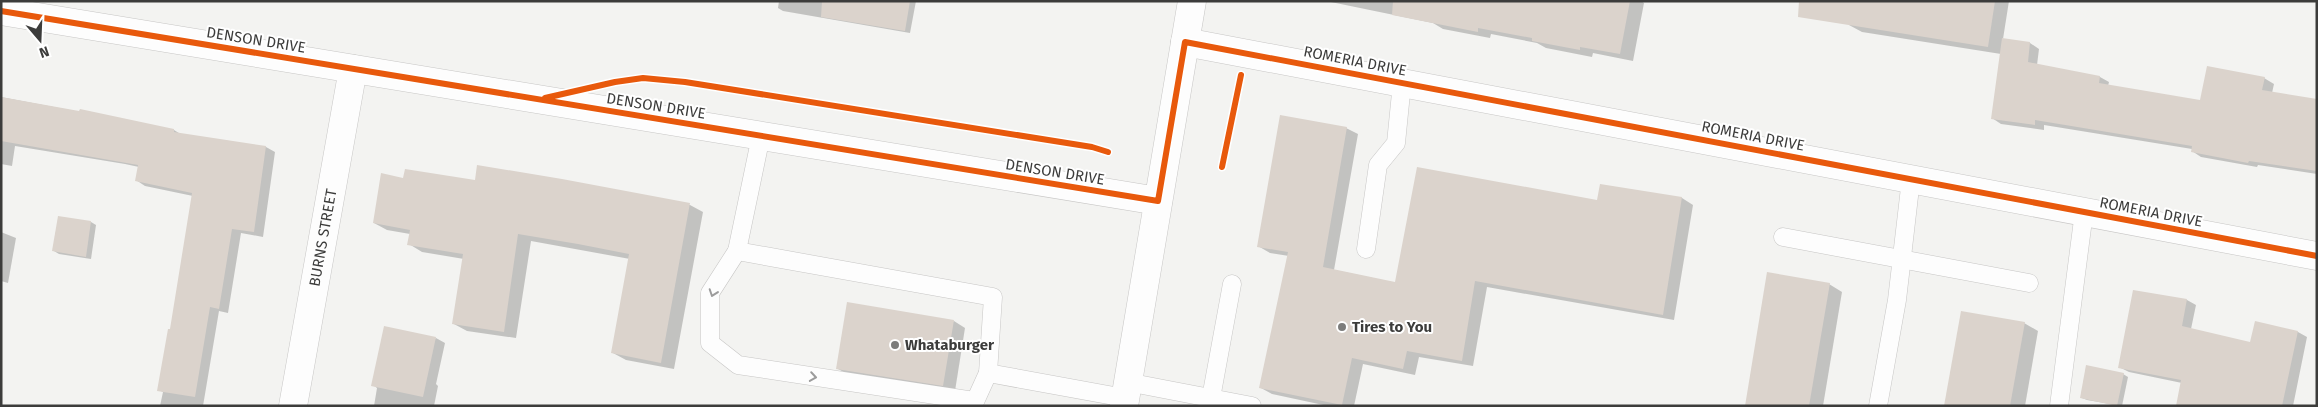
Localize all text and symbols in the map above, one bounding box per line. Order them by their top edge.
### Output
north arrow [15,15,65,65]
street label: DENSON DRIVE [205,23,307,57]
text: N [37,42,51,61]
street label: ROMERIA DRIVE [1302,42,1408,80]
street label: DENSON DRIVE [605,89,707,123]
street label: ROMERIA DRIVE [1700,117,1806,155]
street label: DENSON DRIVE [1004,155,1106,189]
street label: BURNS STREET [305,187,341,288]
street label: ROMERIA DRIVE [2098,193,2204,231]
one-way arrow [708,288,718,297]
place label: Tires to You [1352,318,1432,336]
marker: Tires to You [1336,321,1348,333]
place label: Whataburger [905,336,995,354]
marker: Whataburger [889,339,901,351]
one-way arrow [809,371,818,381]

